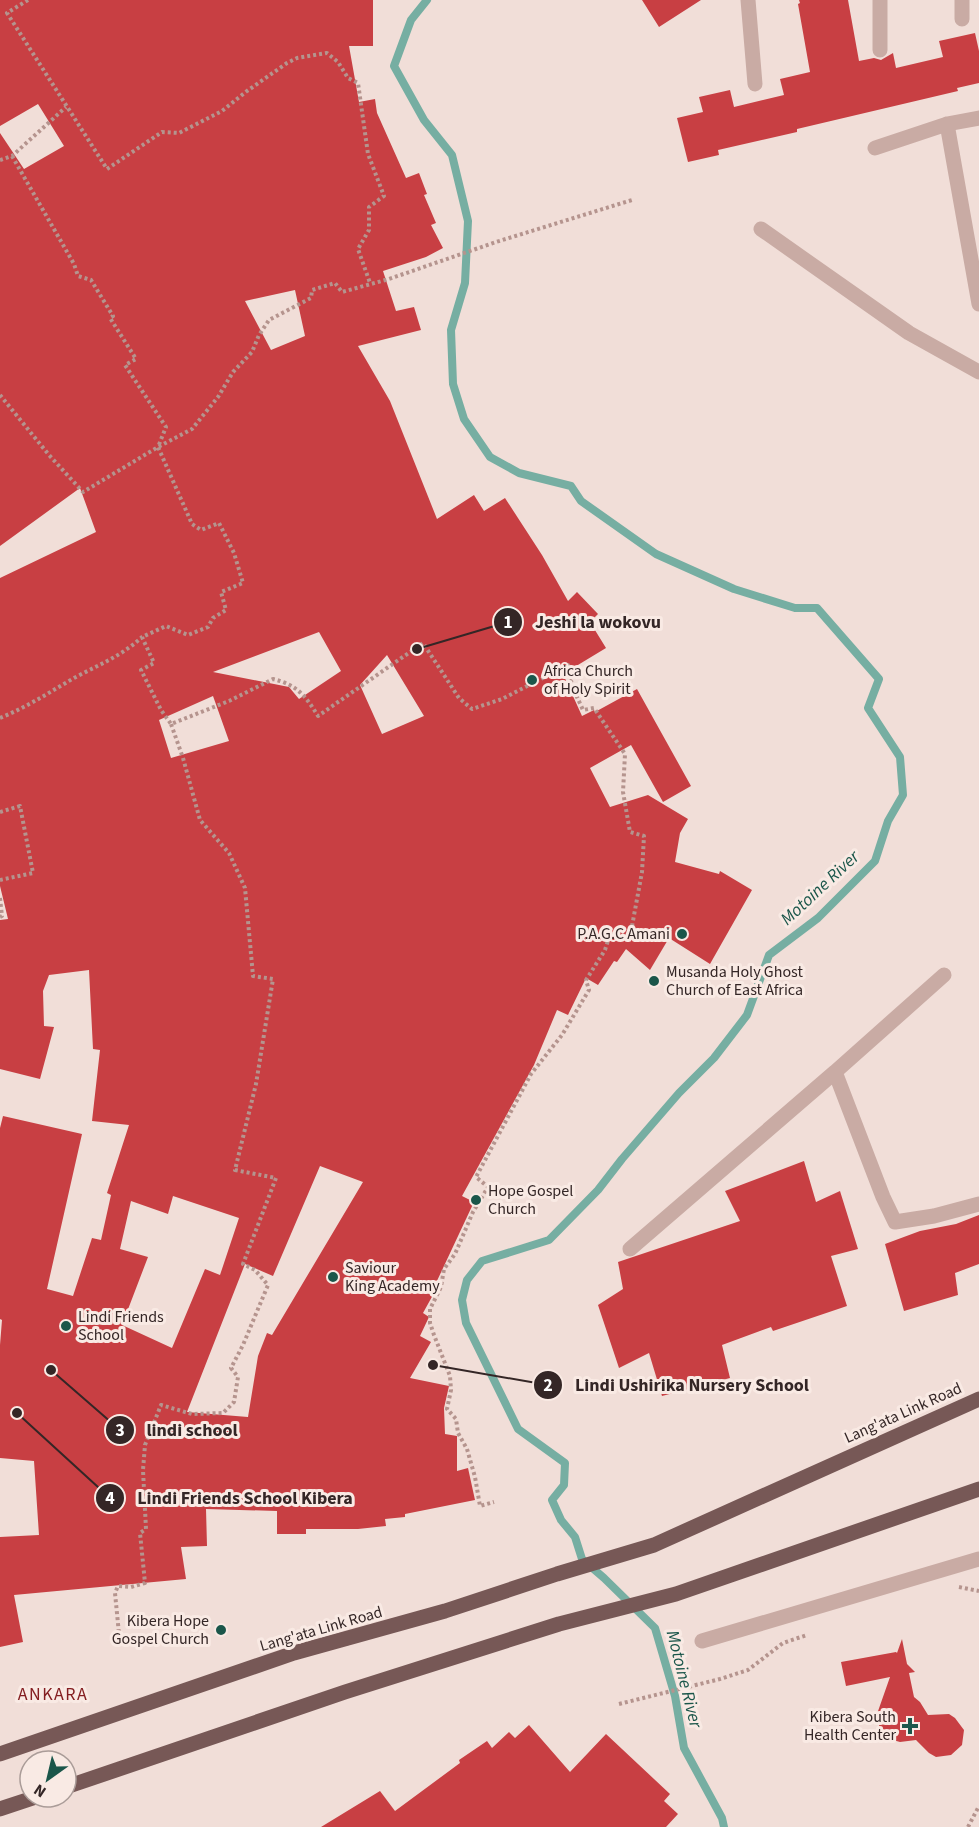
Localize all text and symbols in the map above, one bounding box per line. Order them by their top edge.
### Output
callout: Jeshi la wokovu [493,604,674,640]
text: 1 [503,610,513,635]
text: Jeshi la wokovu [535,610,661,635]
place label: Africa Church of Holy Spirit [544,660,633,700]
marker: Africa Church of Holy Spirit [525,673,539,687]
water label: Motoine River [775,844,866,931]
place label: P.A.G.C Amani [577,923,670,945]
marker: P.A.G.C Amani [675,927,689,941]
place label: Musanda Holy Ghost Church of East Africa [666,961,803,1001]
marker: Musanda Holy Ghost Church of East Africa [647,974,661,988]
place label: Hope Gospel Church [488,1180,573,1220]
marker: Hope Gospel Church [469,1193,483,1207]
place label: Saviour King Academy [345,1257,440,1297]
marker: Saviour King Academy [326,1270,340,1284]
place label: Lindi Friends School [78,1306,164,1346]
marker: Lindi Friends School [59,1319,73,1333]
callout: Lindi Ushirika Nursery School [533,1367,821,1403]
text: 2 [543,1373,553,1398]
text: Lindi Ushirika Nursery School [575,1373,809,1398]
street label: Lang'ata Link Road [841,1377,965,1449]
callout: lindi school [105,1412,250,1448]
text: 3 [115,1418,125,1443]
text: lindi school [146,1418,238,1443]
callout: Lindi Friends School Kibera [95,1480,364,1516]
text: 4 [105,1486,115,1511]
text: Lindi Friends School Kibera [137,1486,353,1511]
street label: Lang'ata Link Road [257,1601,385,1657]
place label: Kibera Hope Gospel Church [112,1610,209,1650]
marker: Kibera Hope Gospel Church [214,1623,228,1637]
water label: Motoine River [660,1628,708,1731]
district label: ANKARA [18,1682,88,1707]
place label: Kibera South Health Center [804,1706,896,1746]
marker: Kibera South Health Center [901,1717,919,1735]
north arrow [18,1749,78,1809]
text: N [30,1779,51,1803]

